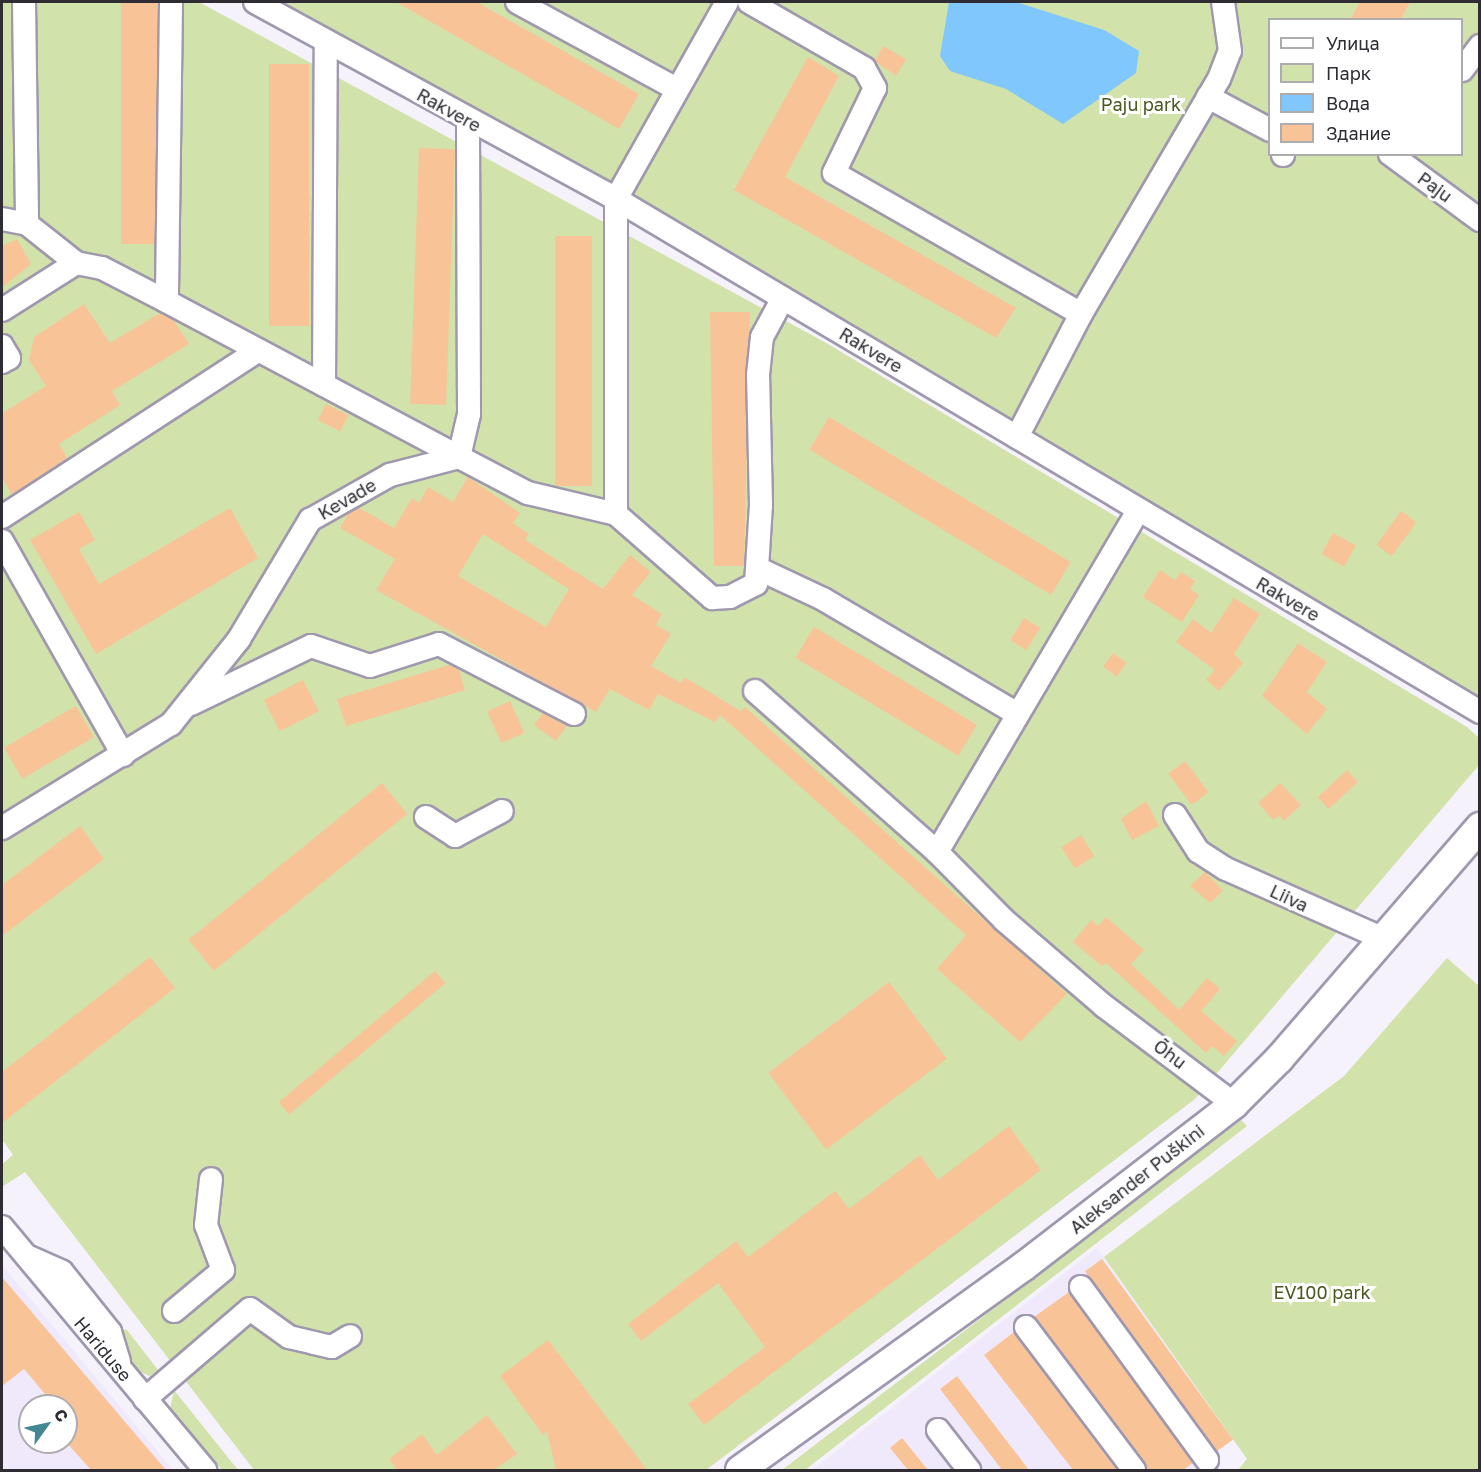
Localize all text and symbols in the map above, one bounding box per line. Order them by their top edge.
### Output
legend [1268,18,1463,156]
text: Улица [1326,32,1380,54]
text: Парк [1326,62,1371,84]
street label: Rakvere [413,84,485,136]
text: Вода [1326,92,1370,114]
park label: Paju park [1101,93,1181,115]
text: Здание [1326,122,1391,144]
street label: Paju [1413,167,1457,207]
street label: Rakvere [835,323,907,377]
street label: Kevade [314,474,380,524]
street label: Rakvere [1252,572,1324,626]
street label: Liiva [1266,880,1312,916]
street label: Õhu [1149,1035,1191,1073]
street label: Aleksander Puškini [1065,1120,1209,1238]
park label: EV100 park [1273,1281,1371,1303]
street label: Hariduse [70,1312,136,1386]
north arrow [18,1394,78,1454]
text: С [50,1405,73,1426]

